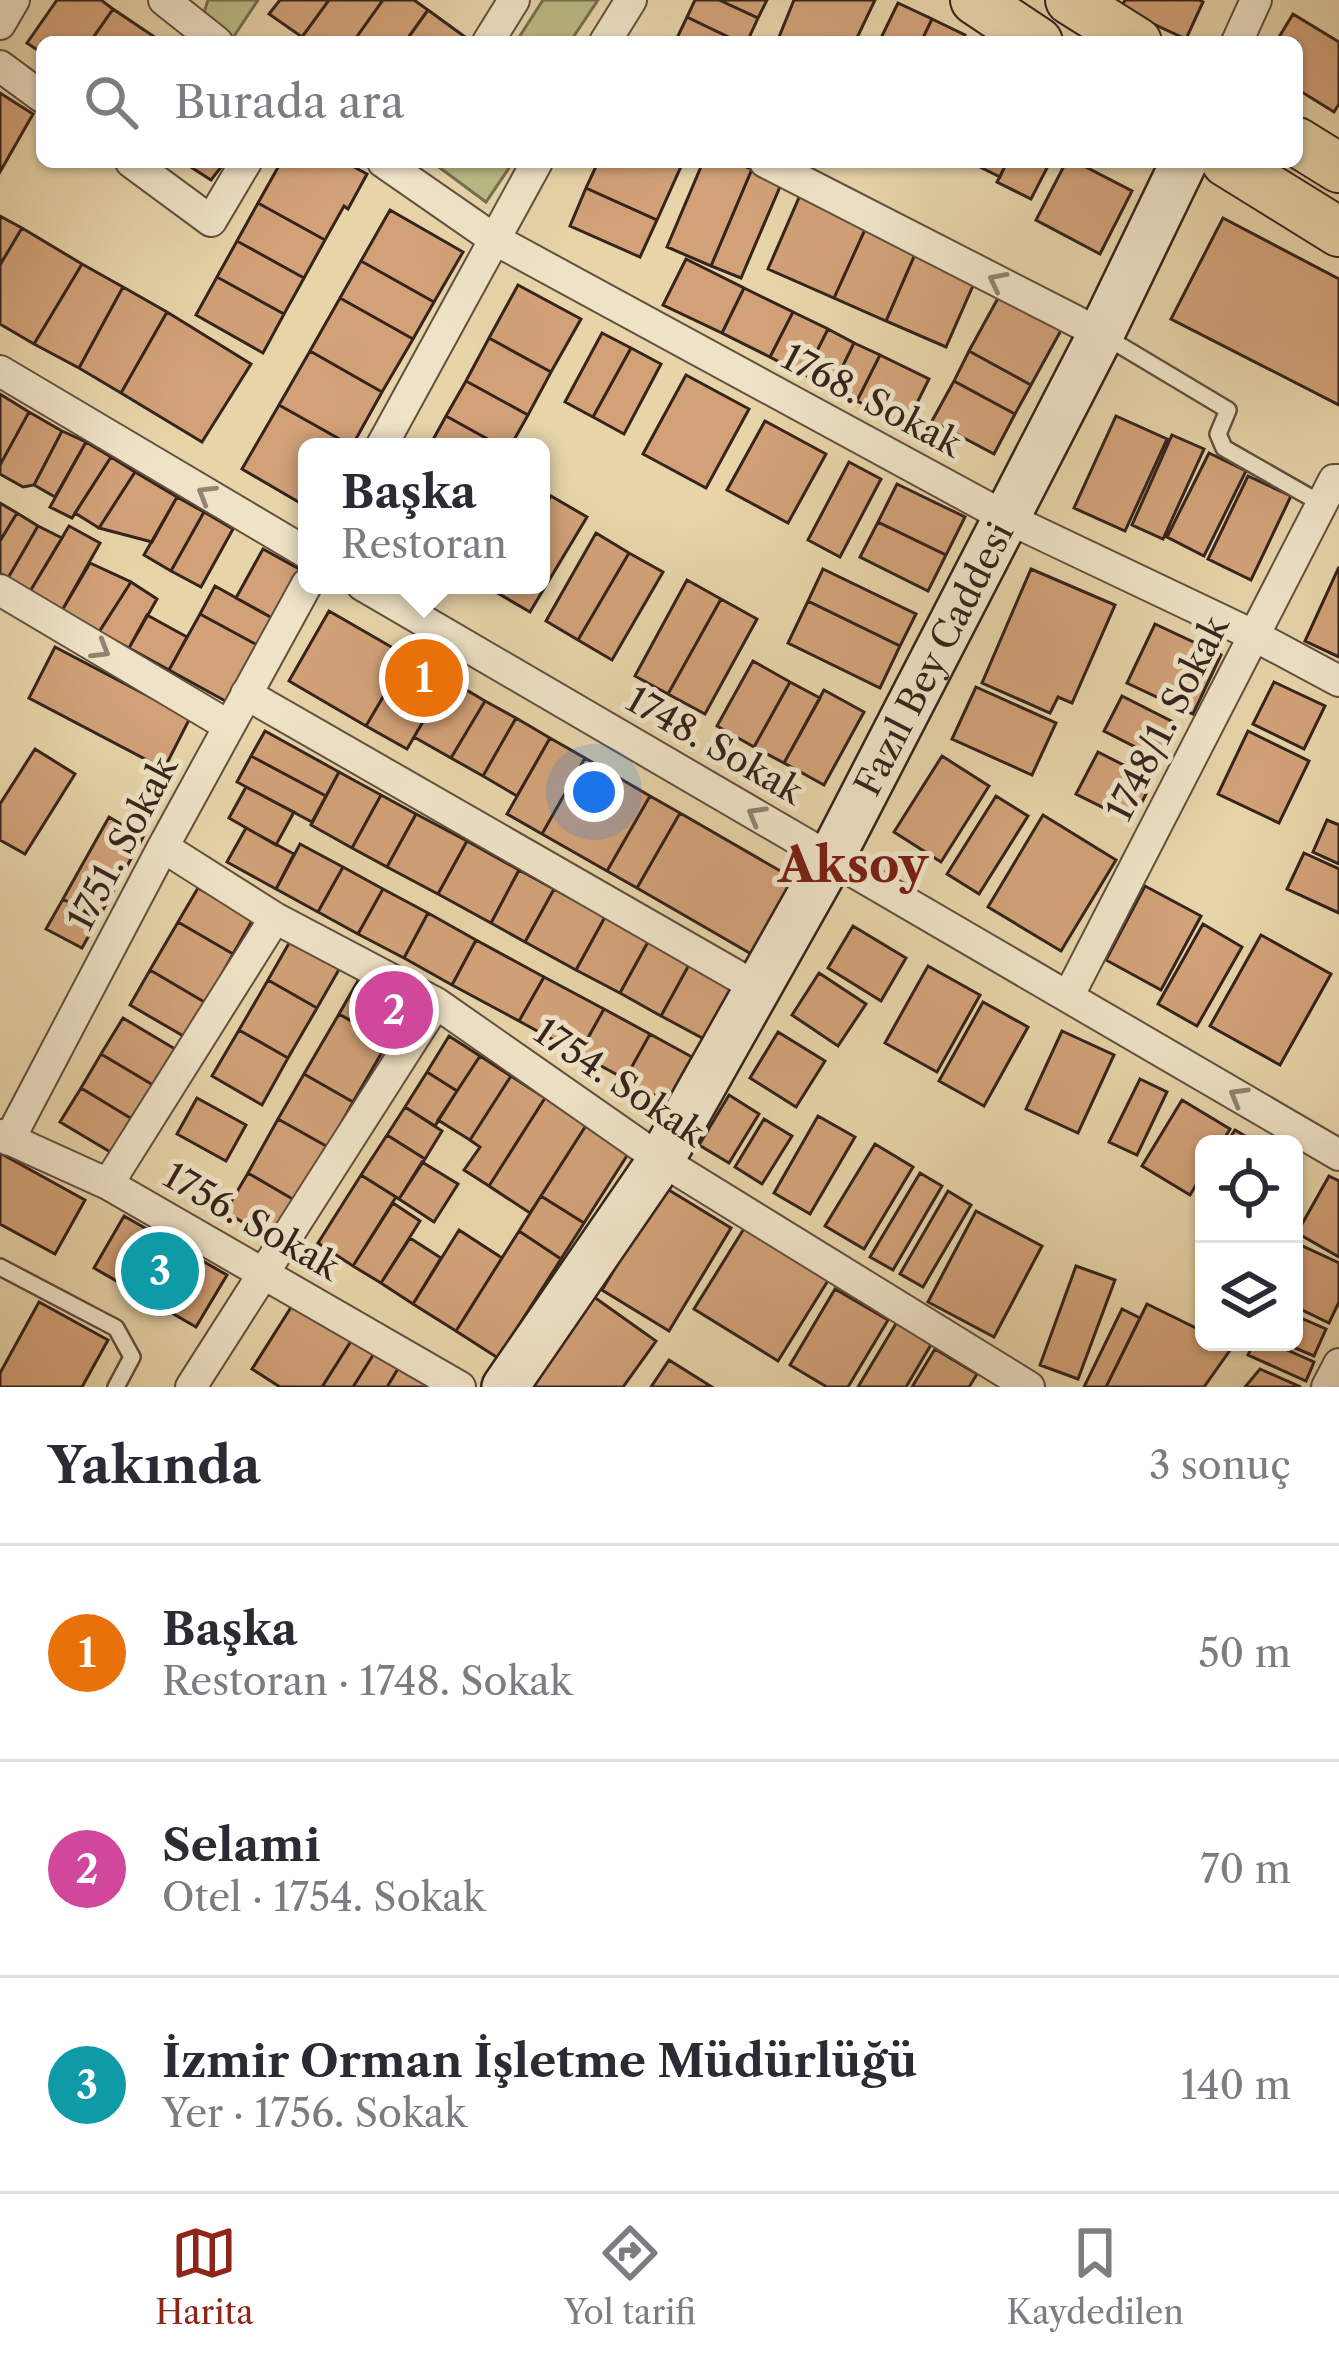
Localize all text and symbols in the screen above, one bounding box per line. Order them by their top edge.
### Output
search box [36,36,1303,168]
icon: search [78,69,144,135]
text: Burada ara [174,74,404,130]
one-way arrow [987,272,1009,295]
street label: 1768. Sokak [775,334,971,467]
popup [298,438,550,594]
text: Başka [341,464,477,520]
one-way arrow [197,486,219,508]
street label: Fazıl Bey Caddesi [845,515,1022,803]
text: Restoran [341,520,507,568]
street label: 1748/1. Sokak [1096,606,1239,828]
pin: 1 [385,633,463,723]
one-way arrow [88,636,110,658]
street label: 1748. Sokak [619,677,813,814]
street label: 1751. Sokak [58,747,187,937]
your location [564,762,624,822]
one-way arrow [747,806,769,829]
district label: Aksoy [777,835,930,894]
pin: 2 [355,965,433,1055]
street label: 1754. Sokak [527,1009,715,1156]
one-way arrow [1229,1088,1251,1111]
map controls [1195,1135,1303,1351]
button: locate [1195,1135,1303,1243]
street label: 1756. Sokak [156,1153,350,1290]
pin: 3 [121,1226,199,1316]
button: layers [1195,1243,1303,1351]
text: Yakında [48,1434,261,1496]
text: 3 sonuç [1149,1441,1291,1489]
text: Başka [162,1601,298,1657]
text: 1 [78,1629,96,1677]
text: 50 m [1198,1629,1291,1677]
text: Restoran · 1748. Sokak [162,1657,572,1705]
text: Selami [162,1817,321,1873]
text: 2 [75,1845,99,1893]
text: 70 m [1200,1845,1291,1893]
text: Otel · 1754. Sokak [162,1873,485,1921]
text: İzmir Orman İşletme Müdürlüğü [162,2033,917,2089]
text: 3 [76,2061,98,2109]
text: 140 m [1181,2061,1291,2109]
text: Yer · 1756. Sokak [162,2089,467,2137]
tab: Harita [155,2220,254,2333]
tab: Yol tarifi [564,2220,696,2333]
tab: Kaydedilen [1006,2220,1184,2333]

